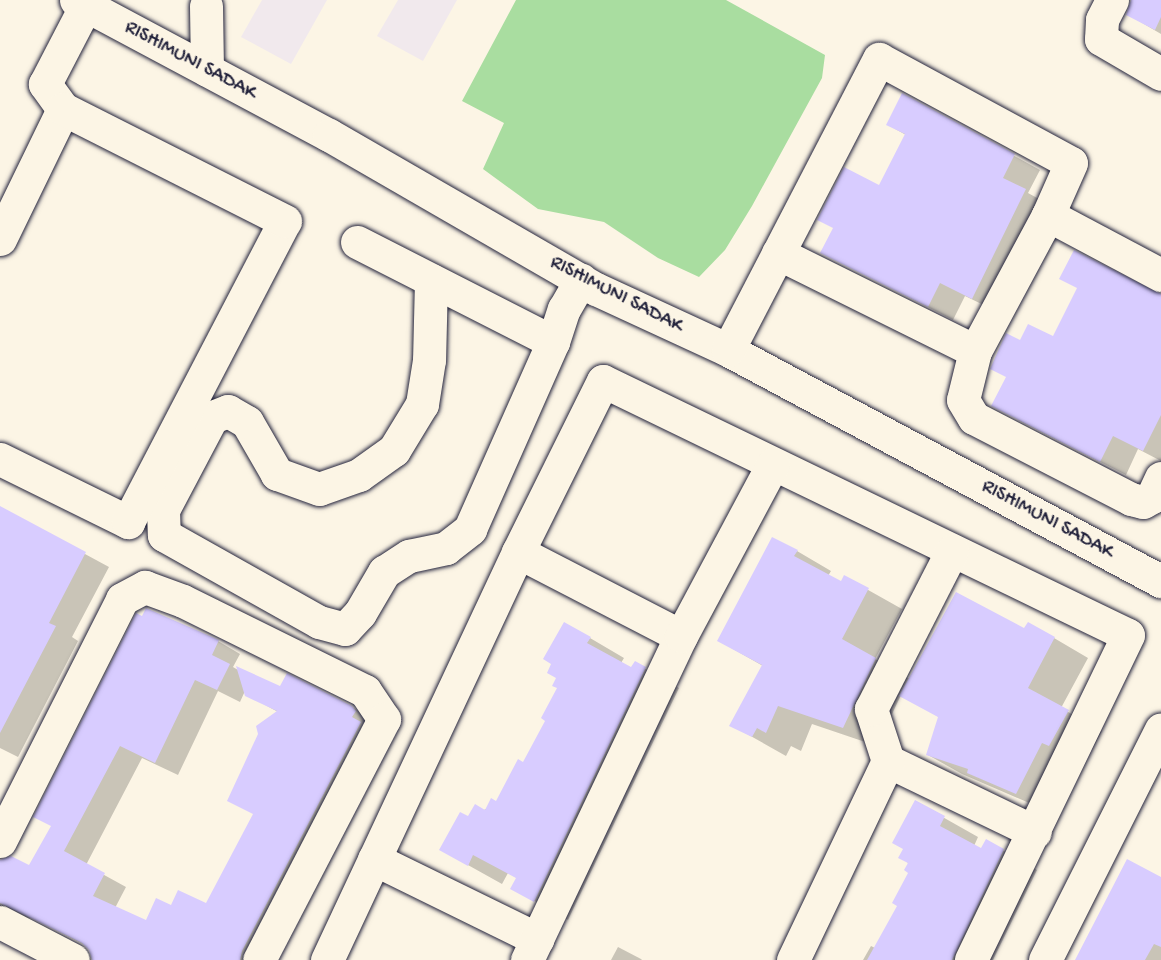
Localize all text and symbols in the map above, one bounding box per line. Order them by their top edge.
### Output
street label: RISHIMUNI SADAK [120,16,260,106]
street label: RISHIMUNI SADAK [546,251,686,339]
street label: RISHIMUNI SADAK [977,475,1117,565]

